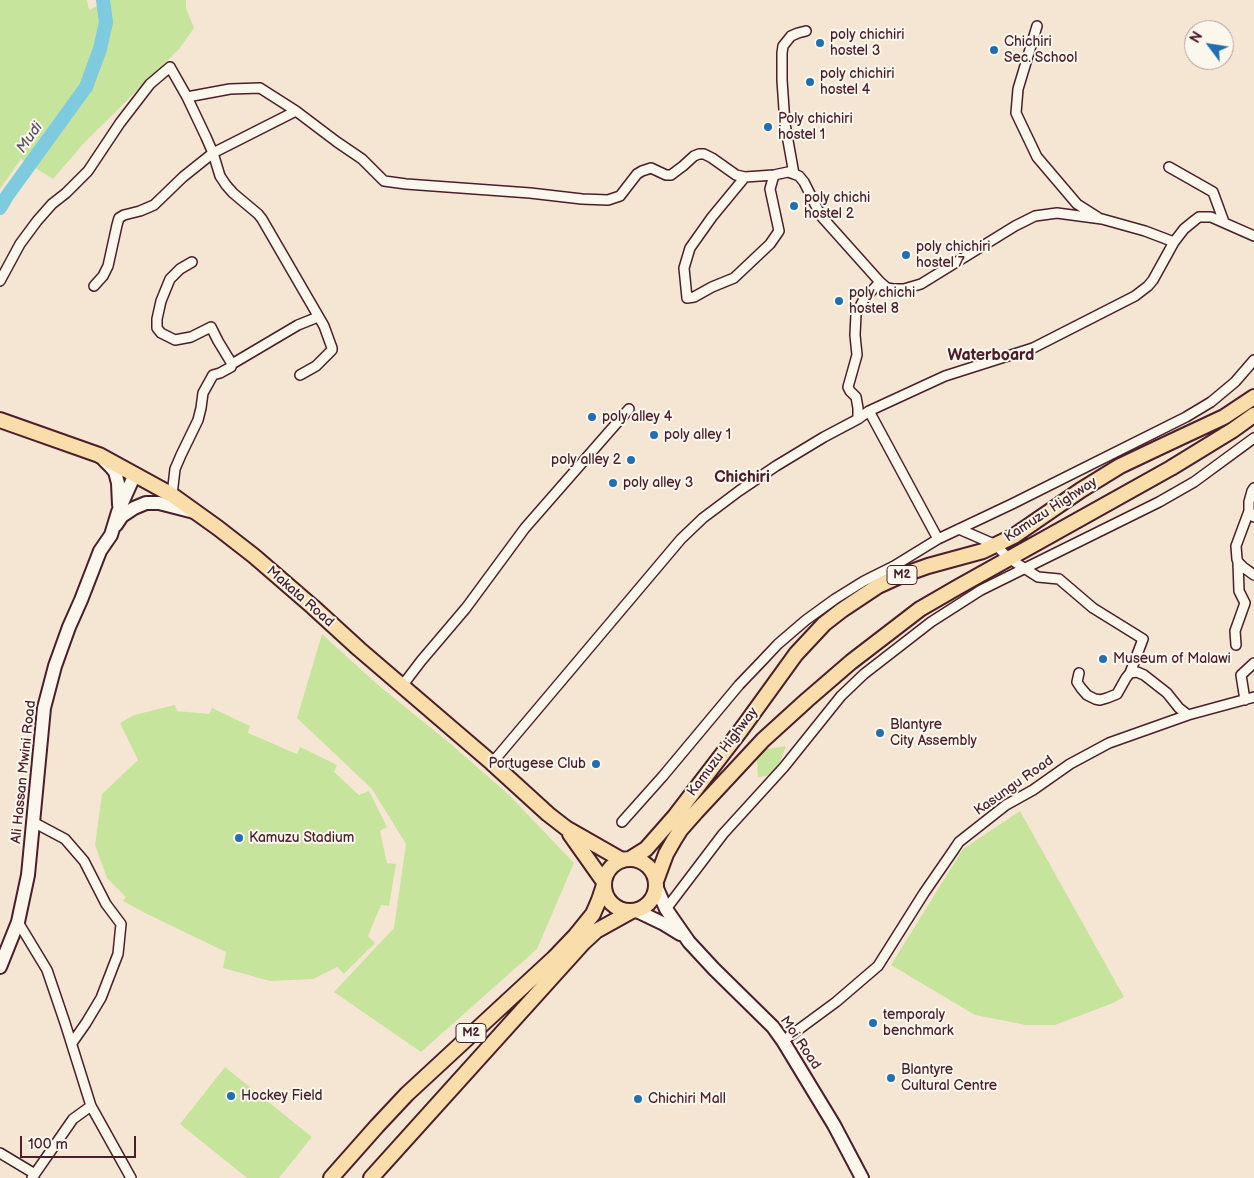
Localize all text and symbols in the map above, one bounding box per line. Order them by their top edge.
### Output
north arrow [1184,20,1234,70]
place label: poly chichiri hostel 3 [830,27,905,59]
text: N [1187,29,1207,46]
place label: Chichiri Sec. School [1004,34,1077,66]
marker: poly chichiri hostel 3 [814,37,826,49]
marker: Chichiri Sec. School [988,44,1000,56]
place label: poly chichiri hostel 4 [820,66,895,98]
marker: poly chichiri hostel 4 [804,76,816,88]
place label: Poly chichiri hostel 1 [778,111,853,144]
water label: Mudi [13,119,47,157]
marker: Poly chichiri hostel 1 [762,121,774,133]
place label: poly chichi hostel 2 [804,190,870,222]
marker: poly chichi hostel 2 [788,200,800,212]
place label: poly chichiri hostel 7 [916,239,991,272]
marker: poly chichiri hostel 7 [900,249,912,261]
place label: poly chichi hostel 8 [849,285,915,318]
marker: poly chichi hostel 8 [833,295,845,307]
district label: Waterboard [948,346,1034,366]
place label: poly alley 4 [602,409,672,425]
marker: poly alley 4 [586,411,598,423]
place label: poly alley 1 [664,427,731,443]
marker: poly alley 1 [648,429,660,441]
place label: poly alley 2 [551,452,621,468]
marker: poly alley 2 [625,454,637,466]
district label: Chichiri [714,468,770,488]
street label: Kamuzu Highway [1001,474,1101,546]
place label: poly alley 3 [623,475,693,491]
marker: poly alley 3 [607,477,619,489]
street label: Makata Road [263,563,337,631]
road number: M2 [887,566,917,584]
place label: Museum of Malawi [1113,651,1231,667]
marker: Museum of Malawi [1097,653,1109,665]
street label: Ali Hassan Mwini Road [8,700,40,844]
street label: Kamuzu Highway [684,704,762,800]
place label: Blantyre City Assembly [890,717,977,750]
marker: Blantyre City Assembly [874,727,886,739]
street label: Kasungu Road [971,752,1057,820]
place label: Portugese Club [488,756,586,772]
marker: Portugese Club [590,758,602,770]
place label: Kamuzu Stadium [249,830,354,846]
marker: Kamuzu Stadium [233,832,245,844]
place label: temporaly benchmark [883,1007,954,1040]
street label: Moi Road [776,1013,824,1073]
marker: temporaly benchmark [867,1017,879,1029]
road number: M2 [456,1024,486,1042]
place label: Blantyre Cultural Centre [901,1062,997,1094]
marker: Blantyre Cultural Centre [885,1072,897,1084]
place label: Hockey Field [241,1088,322,1104]
marker: Hockey Field [225,1090,237,1102]
place label: Chichiri Mall [648,1091,726,1107]
marker: Chichiri Mall [632,1093,644,1105]
scale bar [22,1126,139,1158]
text: 100 m [28,1135,68,1154]

